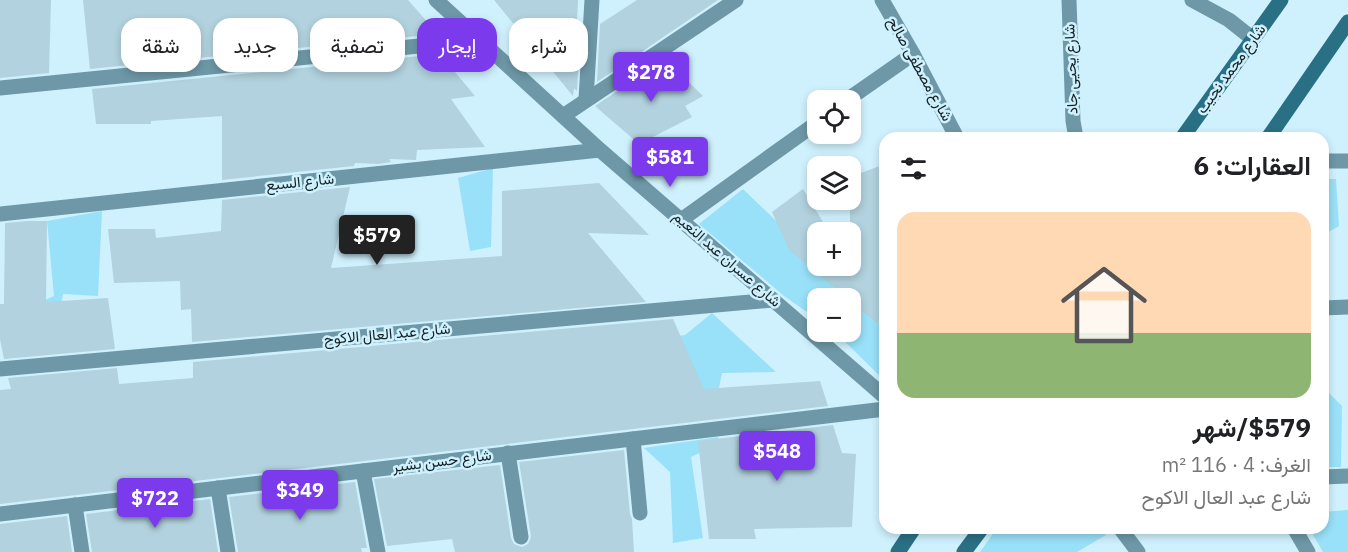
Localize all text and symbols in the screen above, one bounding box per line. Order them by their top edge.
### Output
street label: شارع مصطفى صالح [882,13,957,125]
chip: شقة [121,18,201,72]
chip: جديد [213,18,298,72]
chip: تصفية [310,18,405,72]
chip: إيجار [417,18,497,72]
chip: شراء [509,18,588,72]
street label: شارع محمد نجيب [1192,20,1271,118]
street label: شارع يحيى جاد [1059,23,1084,115]
pin: $278 [615,52,687,103]
text: $278 [627,58,675,85]
map controls [807,90,861,342]
button: locate [807,90,861,144]
pin: $581 [634,137,706,188]
text: $581 [646,143,694,170]
text: العقارات: 6 [1194,148,1311,182]
icon: filters [897,152,930,185]
button: layers [807,156,861,210]
street label: شارع السبع [265,168,335,197]
street label: شارع عسران عبد النعيم [668,206,785,312]
pin: $579 [341,215,413,266]
text: $579 [353,221,401,248]
button: + [807,222,861,276]
icon: home [1050,251,1158,359]
button: − [807,288,861,342]
street label: شارع عبد العال الاكوح [323,318,451,350]
text: $579/شهر [1193,410,1311,444]
pin: $548 [741,431,813,482]
text: $548 [753,437,801,464]
street label: شارع حسن بشير [390,445,493,478]
text: الغرف: 4 · 116 m² [1162,451,1311,478]
pin: $349 [264,470,336,521]
text: $349 [276,476,324,503]
pin: $722 [119,478,191,529]
text: شارع عبد العال الاكوح [1142,483,1311,510]
text: $722 [131,484,179,511]

